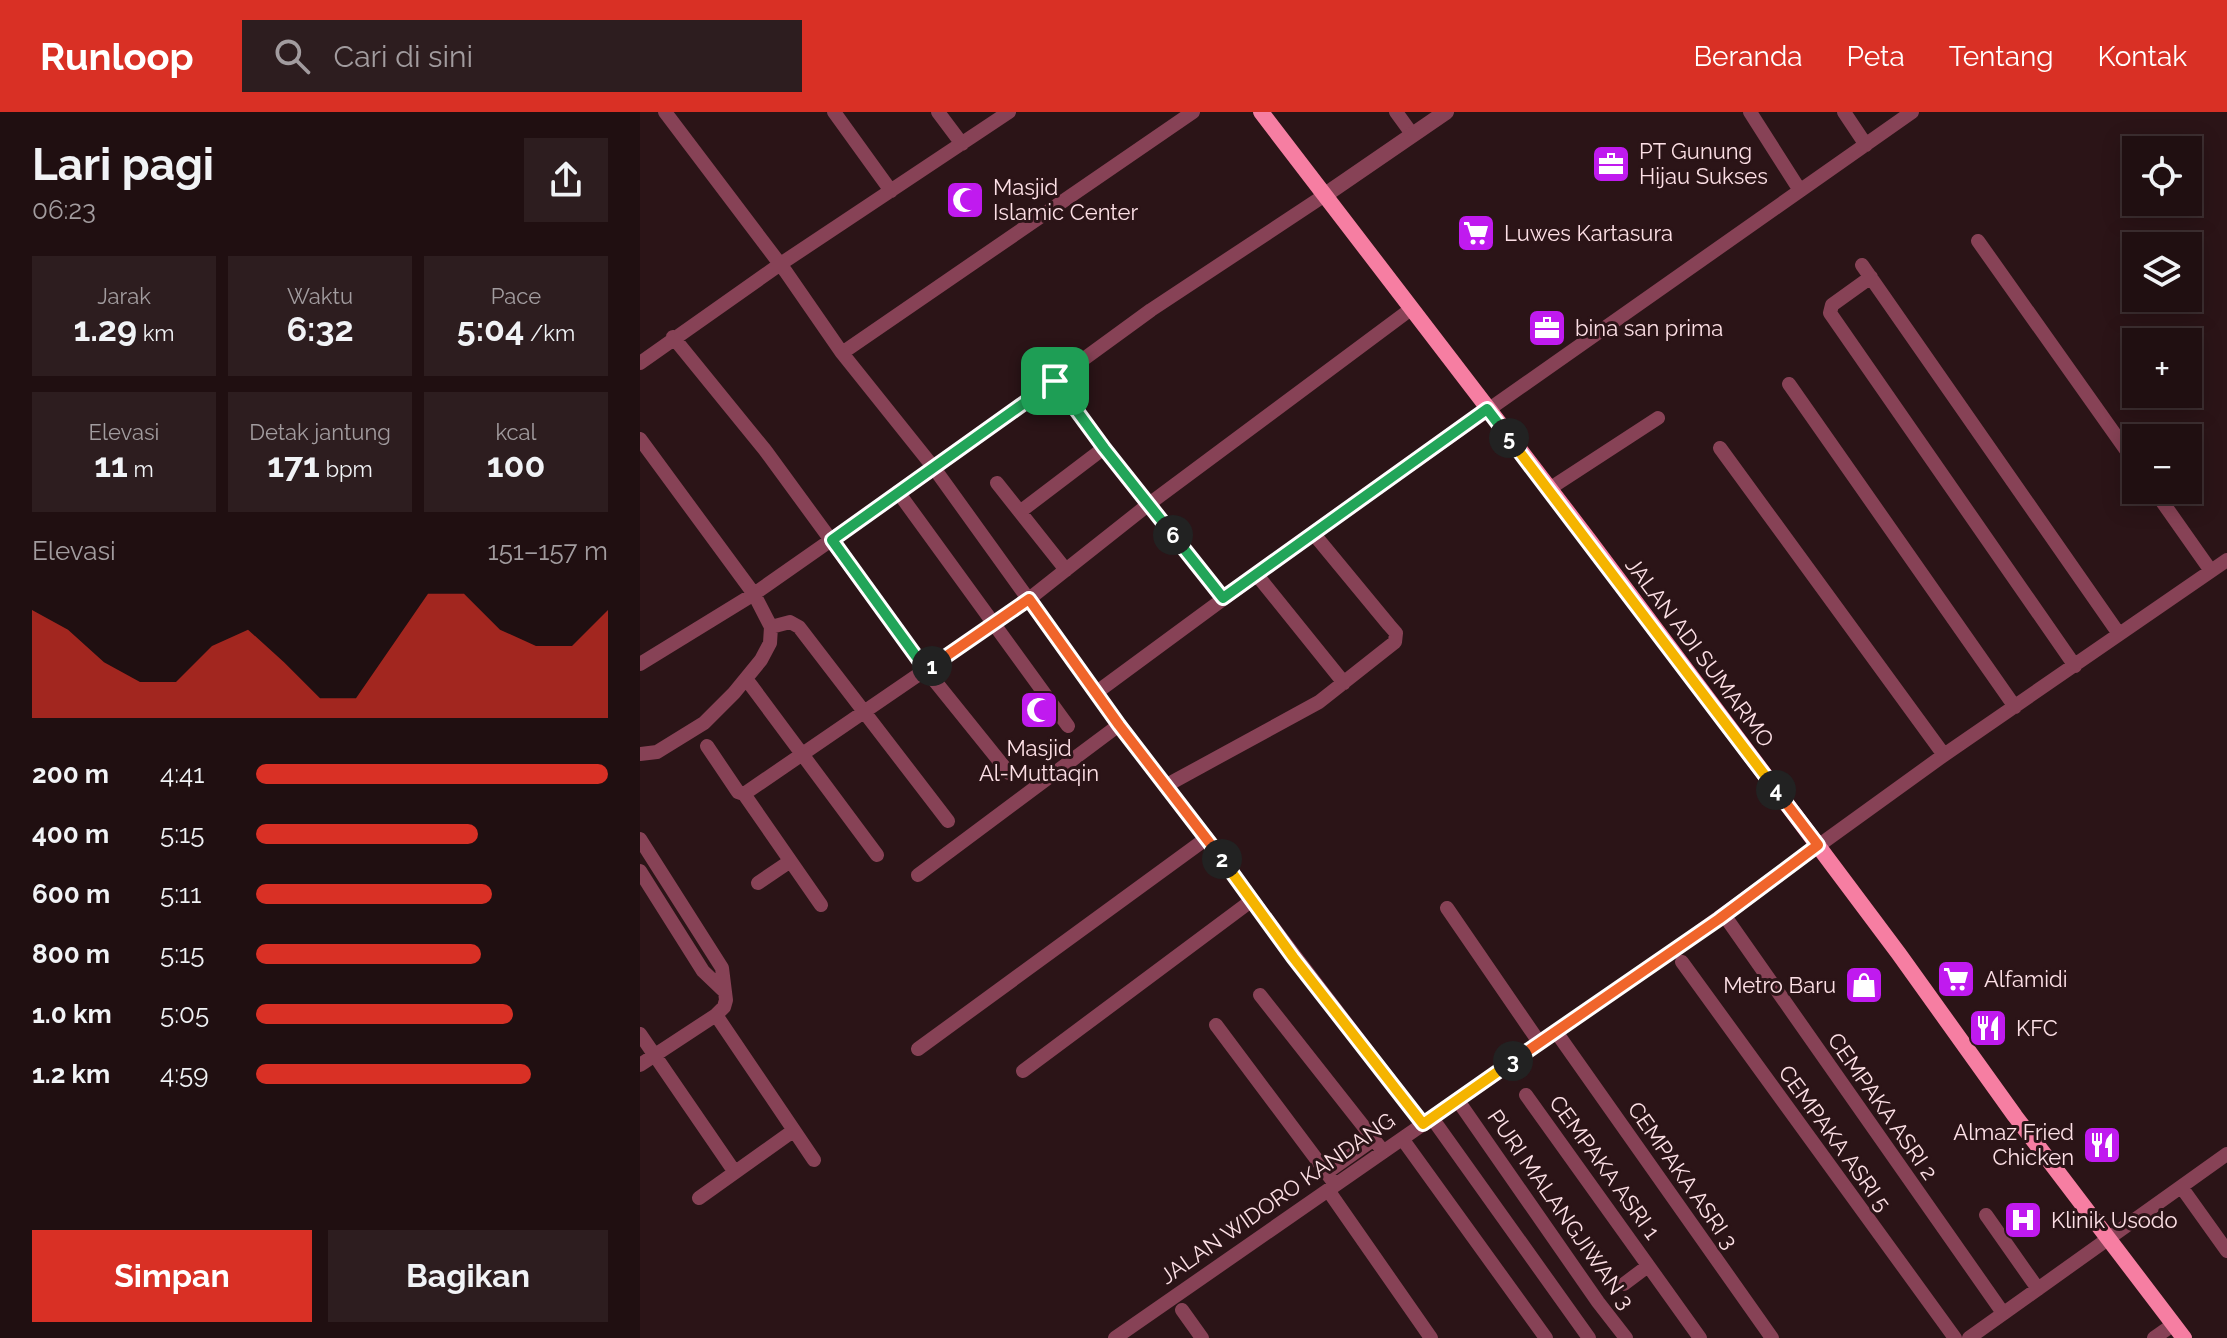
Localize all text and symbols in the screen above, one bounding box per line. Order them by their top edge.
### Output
search box [242,20,802,92]
text: Runloop [40,34,194,79]
icon: search [270,34,314,78]
text: Cari di sini [334,39,473,74]
text: Beranda [1693,40,1803,73]
text: Peta [1847,40,1905,73]
text: Tentang [1949,40,2054,73]
text: Kontak [2098,40,2187,73]
map controls [2122,136,2202,504]
button: locate [2122,136,2202,216]
button: share [524,138,608,222]
place label: PT Gunung Hijau Sukses [1639,138,1768,189]
text: Lari pagi [32,139,214,190]
office icon: PT Gunung Hijau Sukses [1590,143,1632,185]
place label: Masjid Islamic Center [993,174,1138,225]
mosque icon: Masjid Islamic Center [944,179,986,221]
text: 06:23 [32,195,96,225]
supermarket icon: Luwes Kartasura [1455,212,1497,254]
place label: Luwes Kartasura [1504,220,1673,246]
button: layers [2122,232,2202,312]
text: Jarak [97,283,151,309]
text: Waktu [287,283,353,309]
text: Pace [491,283,541,309]
office icon: bina san prima [1526,307,1568,349]
text: 1.29 [73,309,137,349]
text: 6:32 [286,309,354,349]
text: 5:04 [457,309,524,349]
place label: bina san prima [1575,315,1723,341]
text: km [137,320,175,346]
text: /km [524,320,575,346]
button: + [2122,328,2202,408]
pin [1021,347,1089,415]
icon: arrive [1033,359,1077,403]
pin: 5 [1489,418,1529,458]
text: Elevasi [89,419,159,445]
text: Detak jantung [249,419,391,445]
text: kcal [495,419,537,445]
button: − [2122,424,2202,504]
text: 5 [1503,425,1515,451]
text: 11 [94,445,128,485]
text: 171 [267,445,320,485]
text: 100 [487,445,545,485]
text: m [128,456,154,482]
text: bpm [320,456,373,482]
pin: 6 [1153,515,1193,555]
text: 6 [1166,522,1180,548]
text: Elevasi [32,536,116,566]
text: 151–157 m [488,536,608,566]
street label: JALAN ADI SUMARMO [1620,552,1780,752]
pin: 1 [912,646,952,686]
text: 1 [927,653,937,679]
mosque icon: Masjid Al-Muttaqin [1018,689,1060,731]
place label: Masjid Al-Muttaqin [979,735,1099,786]
text: 200 m [32,759,109,789]
text: 4:41 [160,759,204,789]
pin: 4 [1756,770,1796,810]
text: 4 [1770,777,1782,803]
text: 400 m [32,819,109,849]
text: 5:15 [160,819,204,849]
pin: 2 [1202,839,1242,879]
text: 2 [1216,846,1228,872]
text: 600 m [32,879,110,909]
text: 5:11 [160,879,201,909]
text: 800 m [32,939,110,969]
text: 5:15 [160,939,204,969]
supermarket icon: Alfamidi [1935,958,1977,1000]
shop icon: Metro Baru [1843,964,1885,1006]
place label: Alfamidi [1984,966,2068,992]
place label: Metro Baru [1723,972,1836,998]
text: 1.0 km [32,999,112,1029]
text: 5:05 [160,999,209,1029]
restaurant icon: KFC [1967,1007,2009,1049]
place label: KFC [2016,1015,2058,1041]
street label: CEMPAKA ASRI 2 [1823,1028,1943,1184]
pin: 3 [1493,1041,1533,1081]
text: 3 [1507,1048,1519,1074]
text: 1.2 km [32,1059,110,1089]
text: 4:59 [160,1059,209,1089]
street label: CEMPAKA ASRI 5 [1773,1060,1897,1216]
street label: CEMPAKA ASRI 1 [1544,1090,1666,1244]
street label: CEMPAKA ASRI 3 [1623,1096,1743,1254]
street label: PURI MALANGJIWAN 3 [1482,1104,1640,1314]
street label: JALAN WIDORO KANDANG [1155,1107,1399,1289]
place label: Almaz Fried Chicken [1953,1119,2074,1170]
restaurant icon: Almaz Fried Chicken [2081,1124,2123,1166]
hospital icon: Klinik Usodo [2002,1199,2044,1241]
place label: Klinik Usodo [2051,1207,2178,1233]
button: Simpan [32,1230,312,1322]
button: Bagikan [328,1230,608,1322]

